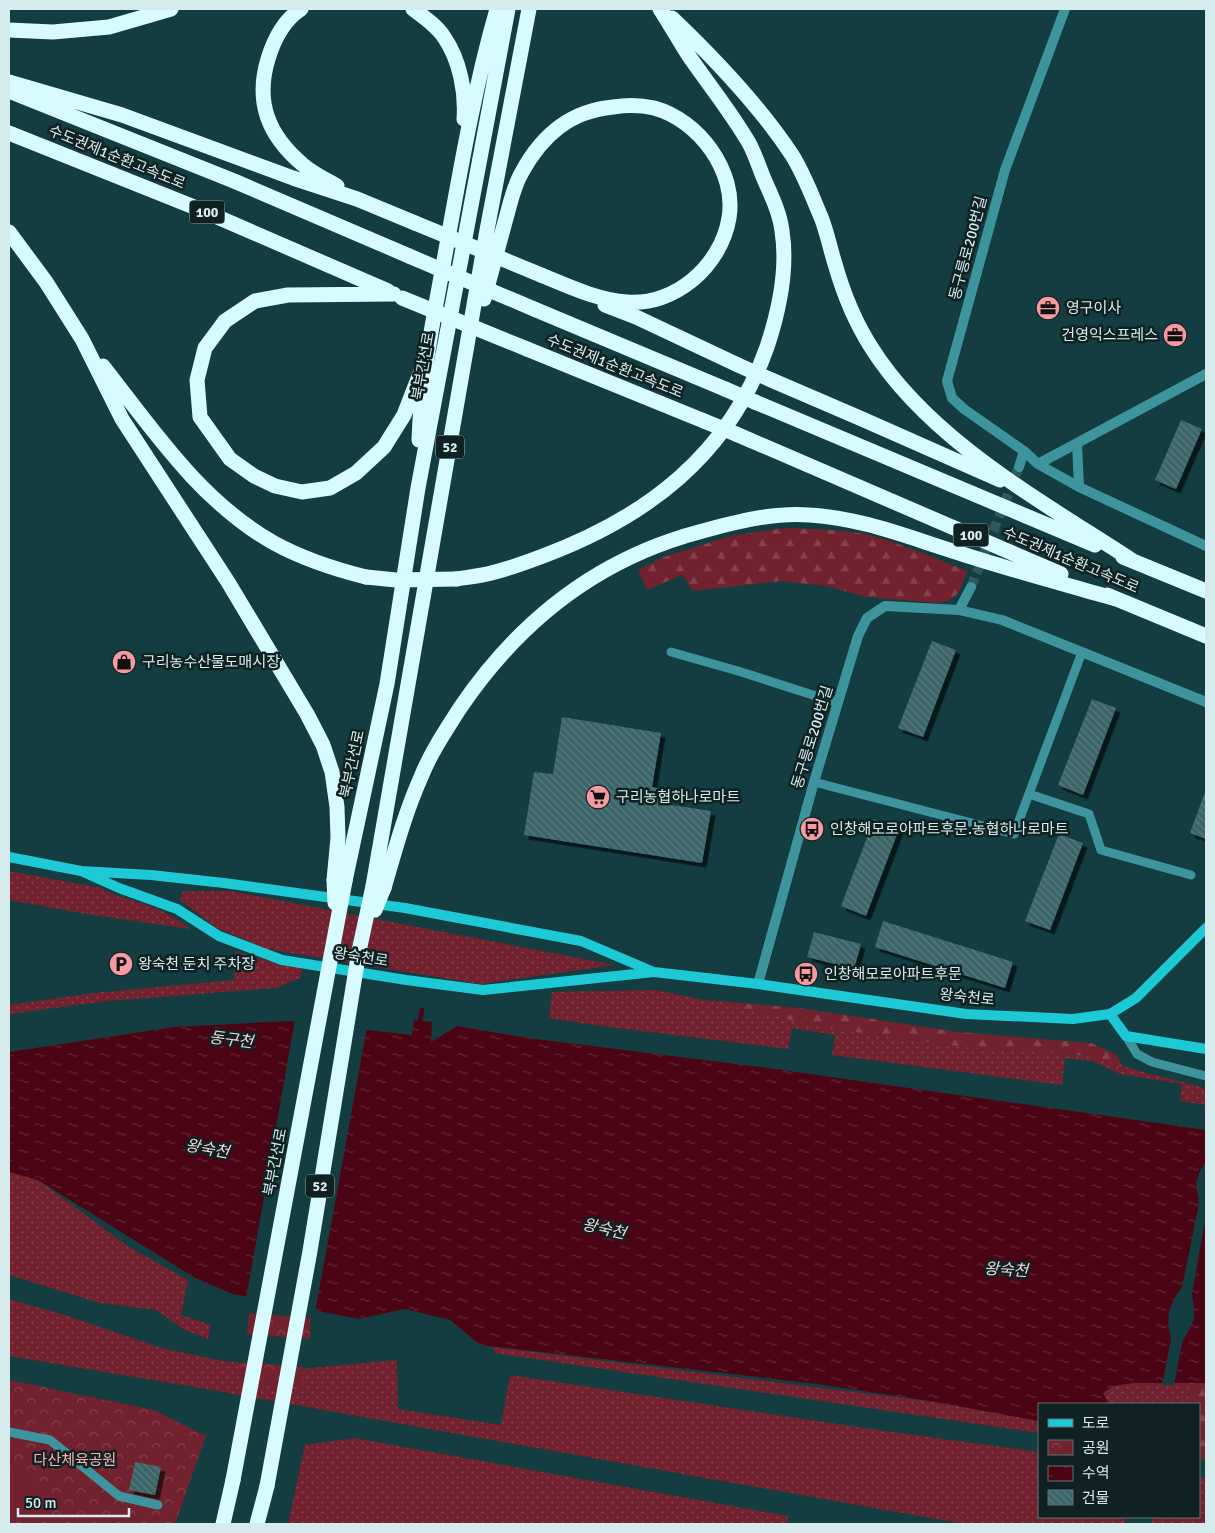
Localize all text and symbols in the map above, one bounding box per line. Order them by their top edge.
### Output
street label: 수도권제1순환고속도로 [46,121,188,193]
street label: 동구릉로200번길 [945,194,991,302]
road number: 100 [190,200,224,223]
office icon: 영구이사 [1035,295,1061,321]
place label: 영구이사 [1066,299,1121,317]
office icon: 건영익스프레스 [1162,322,1188,348]
place label: 건영익스프레스 [1061,326,1158,344]
street label: 북부간선로 [408,330,438,402]
street label: 수도권제1순환고속도로 [544,330,686,402]
road number: 52 [436,436,464,458]
street label: 수도권제1순환고속도로 [1000,523,1142,597]
road number: 100 [954,524,988,546]
shop icon: 구리농수산물도매시장 [111,649,137,675]
place label: 구리농수산물도매시장 [142,653,280,671]
street label: 동구릉로200번길 [788,683,836,791]
street label: 북부간선로 [336,728,368,800]
supermarket icon: 구리농협하나로마트 [585,784,611,810]
place label: 구리농협하나로마트 [616,788,740,806]
bus stop icon: 인창해모로아파트후문.농협하나로마트 [799,816,825,842]
place label: 인창해모로아파트후문.농협하나로마트 [830,820,1069,838]
street label: 왕숙천로 [332,944,390,970]
parking icon: 왕숙천 둔치 주차장 [108,951,134,977]
place label: 왕숙천 둔치 주차장 [138,955,255,973]
bus stop icon: 인창해모로아파트후문 [793,961,819,987]
place label: 인창해모로아파트후문 [824,965,962,983]
street label: 왕숙천로 [939,985,995,1009]
water label: 동구천 [208,1027,256,1053]
street label: 북부간선로 [260,1126,290,1198]
water label: 왕숙천 [184,1135,233,1163]
road number: 52 [306,1174,334,1198]
water label: 왕숙천 [580,1214,630,1244]
water label: 왕숙천 [983,1259,1031,1281]
legend [1038,1403,1200,1518]
text: 도로 [1082,1414,1110,1432]
text: 공원 [1082,1439,1110,1457]
park label: 다산체육공원 [34,1451,116,1469]
text: 수역 [1082,1464,1110,1482]
scale bar [18,1486,129,1518]
text: 건물 [1082,1489,1110,1507]
text: 50 m [25,1494,56,1512]

